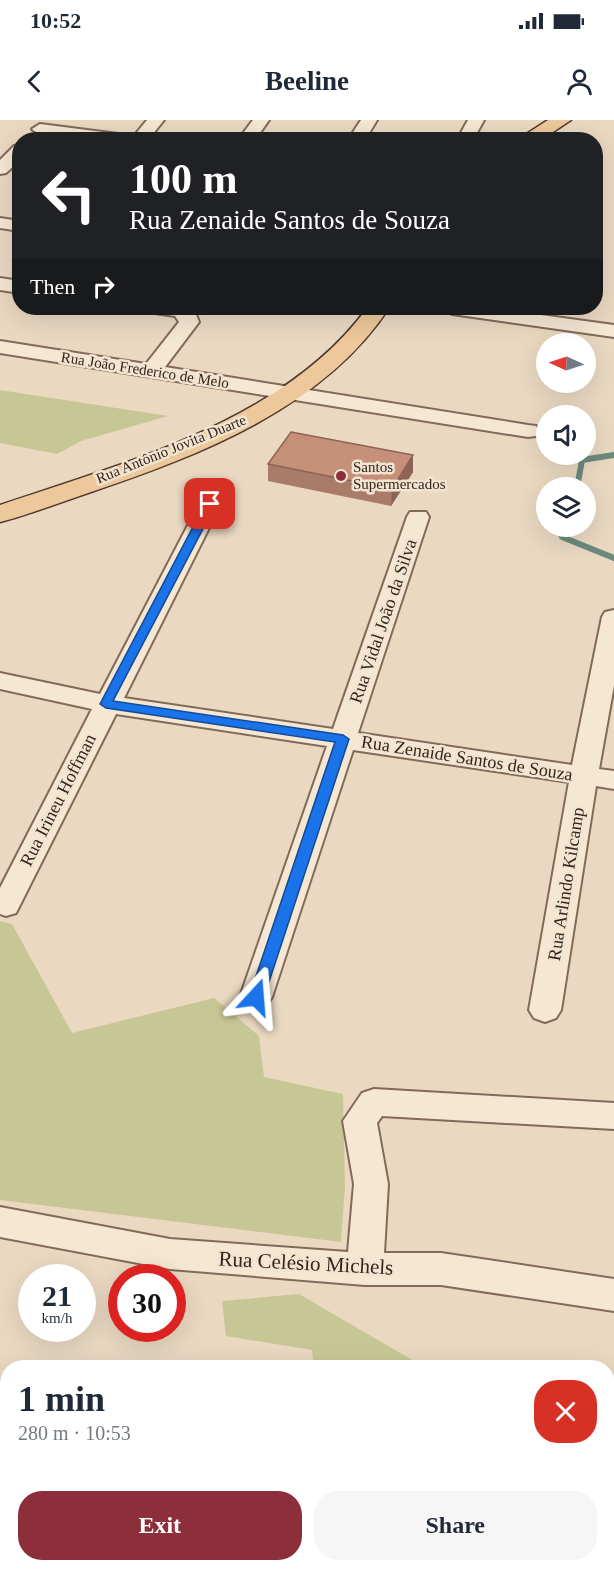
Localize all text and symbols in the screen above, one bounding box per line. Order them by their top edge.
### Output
text: 10:52 [30,8,81,33]
icon: back [18,65,51,98]
icon: person [563,65,596,98]
text: Beeline [265,66,349,96]
icon: left [30,156,108,234]
text: 100 m [129,156,238,202]
text: Rua Zenaide Santos de Souza [129,205,450,235]
icon: right [87,270,120,303]
text: Then [30,274,75,299]
north arrow [536,333,596,393]
map controls [536,333,596,537]
street label: Rua João Frederico de Melo [60,349,230,391]
button: sound [536,405,596,465]
street label: Rua Antônio Jovita Duarte [94,411,249,486]
place label: Santos Supermercados [353,459,446,492]
marker: Santos Supermercados [334,469,348,483]
button: layers [536,477,596,537]
pin [184,478,235,529]
icon: arrive [193,487,226,520]
street label: Rua Vidal João da Silva [345,536,421,706]
street label: Rua Irineu Hoffman [16,731,100,869]
street label: Rua Zenaide Santos de Souza [360,731,574,785]
street label: Rua Arlindo Kilcamp [544,806,588,962]
position arrow [224,965,288,1029]
street label: Rua Celésio Michels [218,1246,394,1280]
speed limit sign: 30 [108,1264,186,1342]
text: 21 [42,1279,72,1312]
text: km/h [42,1310,72,1326]
text: 1 min [18,1379,105,1419]
button: close [534,1380,597,1443]
text: 280 m · 10:53 [18,1422,131,1444]
button: Exit [18,1491,302,1560]
button: Share [314,1491,597,1560]

